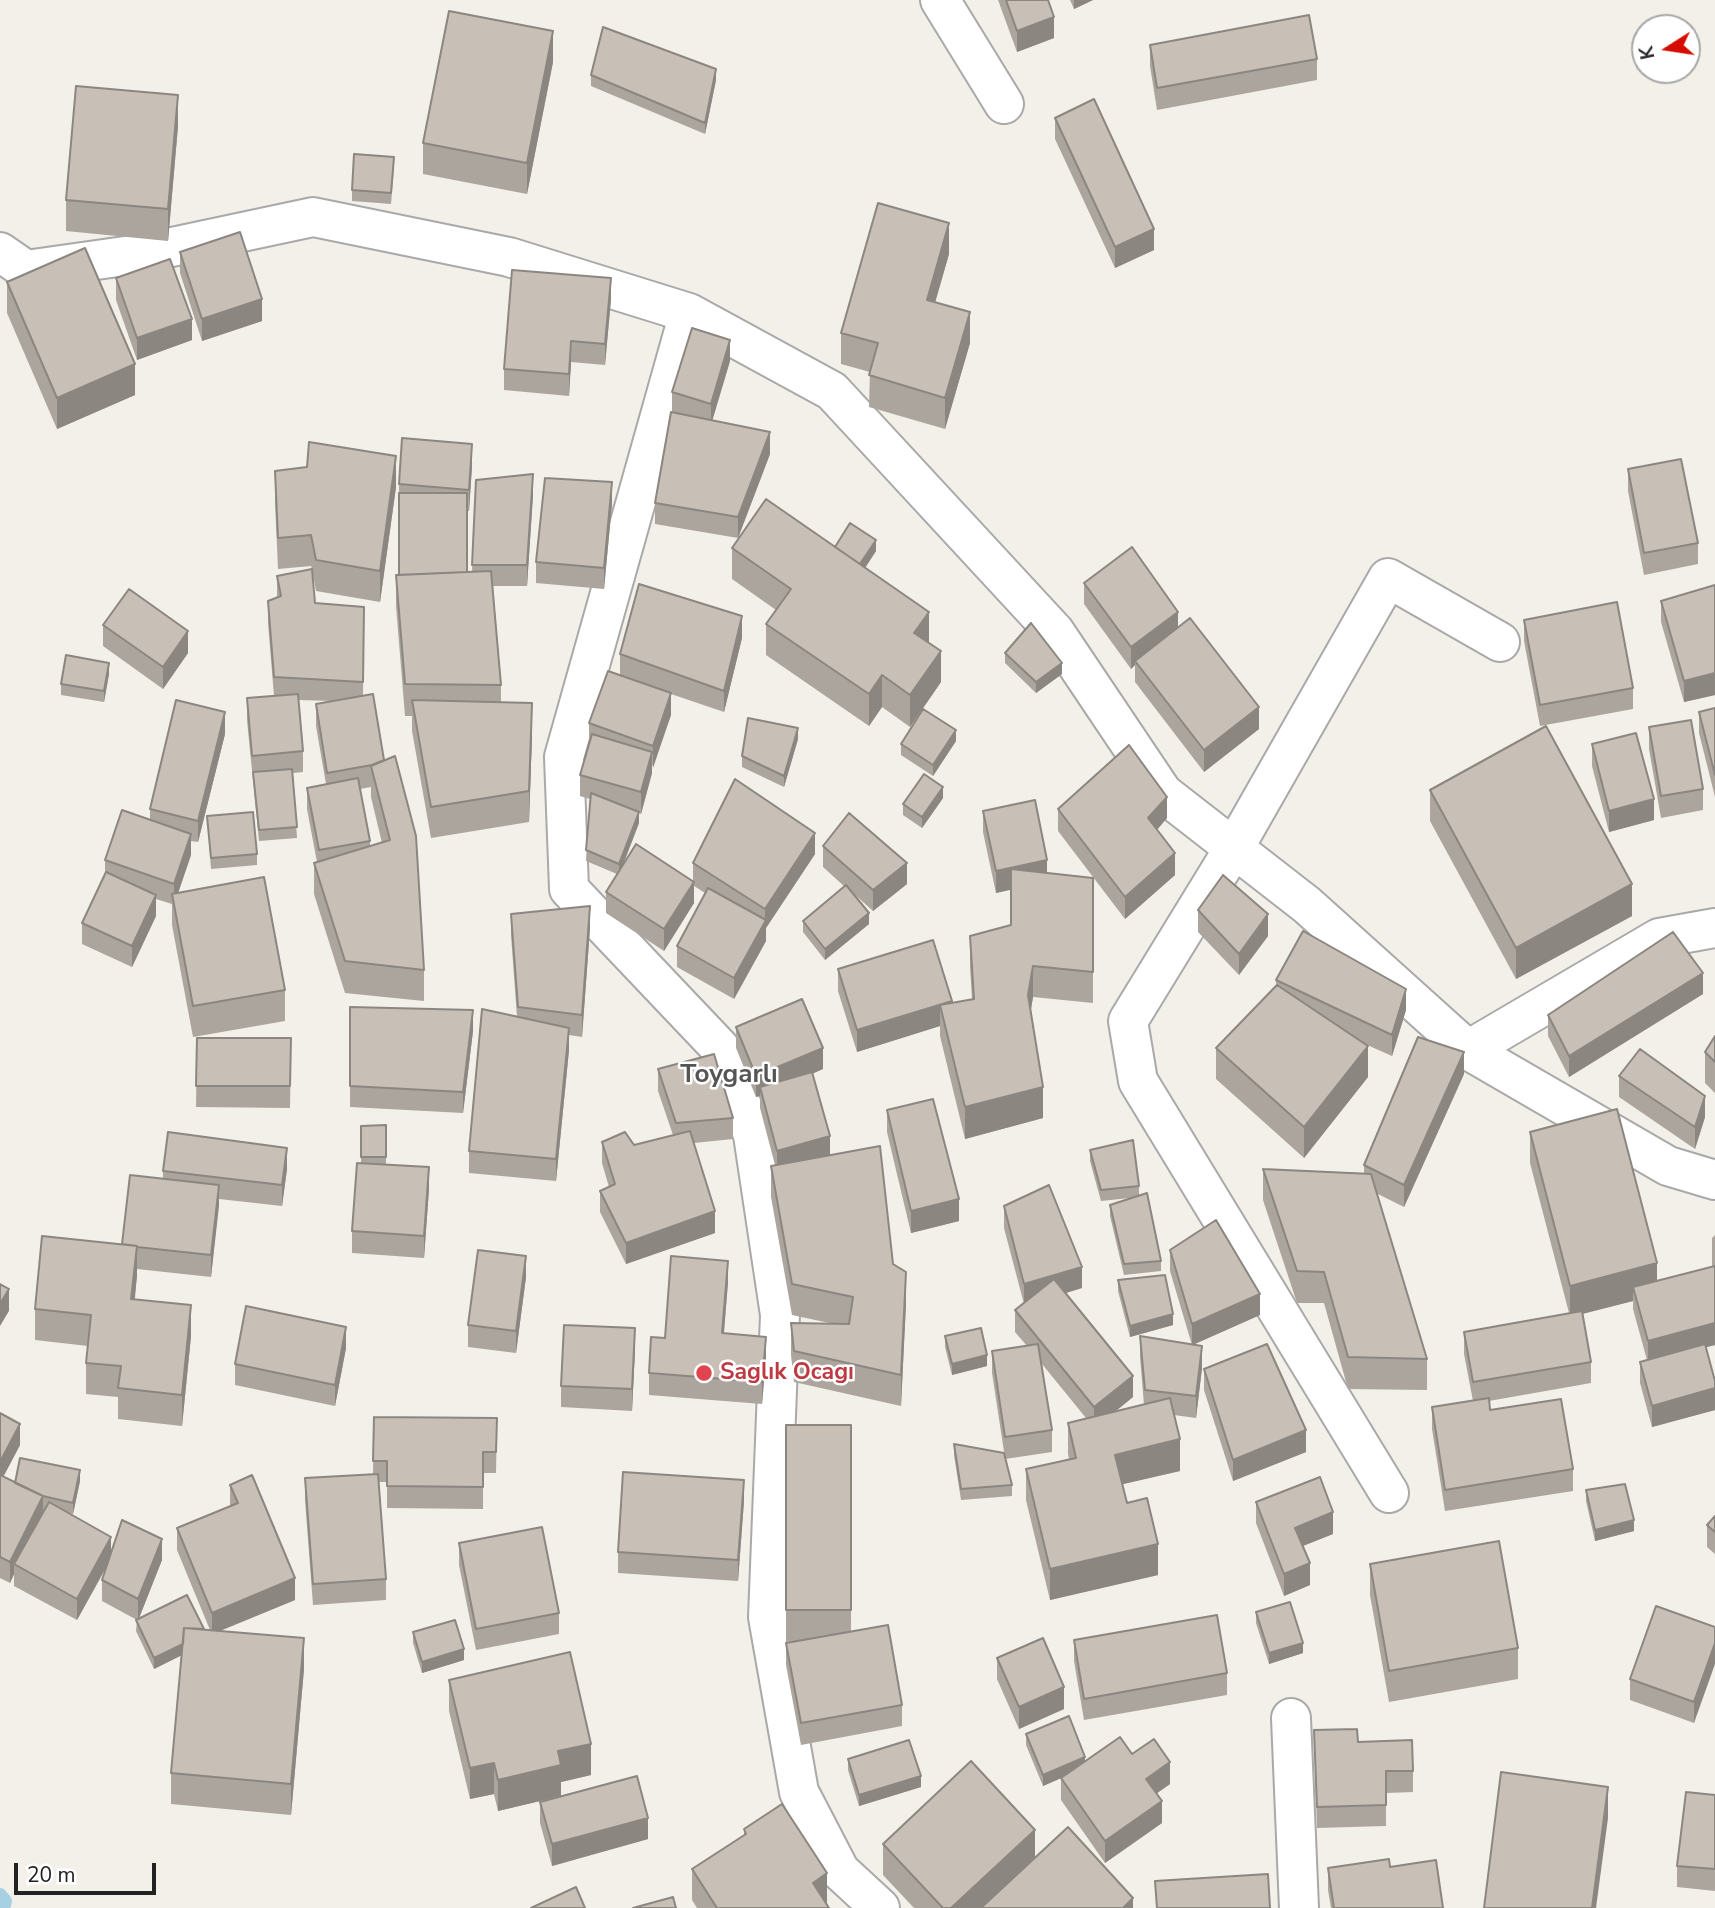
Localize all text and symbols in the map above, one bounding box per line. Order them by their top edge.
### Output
north arrow [1631,14,1701,84]
text: K [1633,44,1661,62]
district label: Toygarlı [680,1060,778,1092]
place label: Saglık Ocagı [720,1359,854,1387]
marker: Saglık Ocagı [694,1363,714,1383]
scale bar [18,1848,159,1892]
text: 20 m [27,1861,76,1889]

